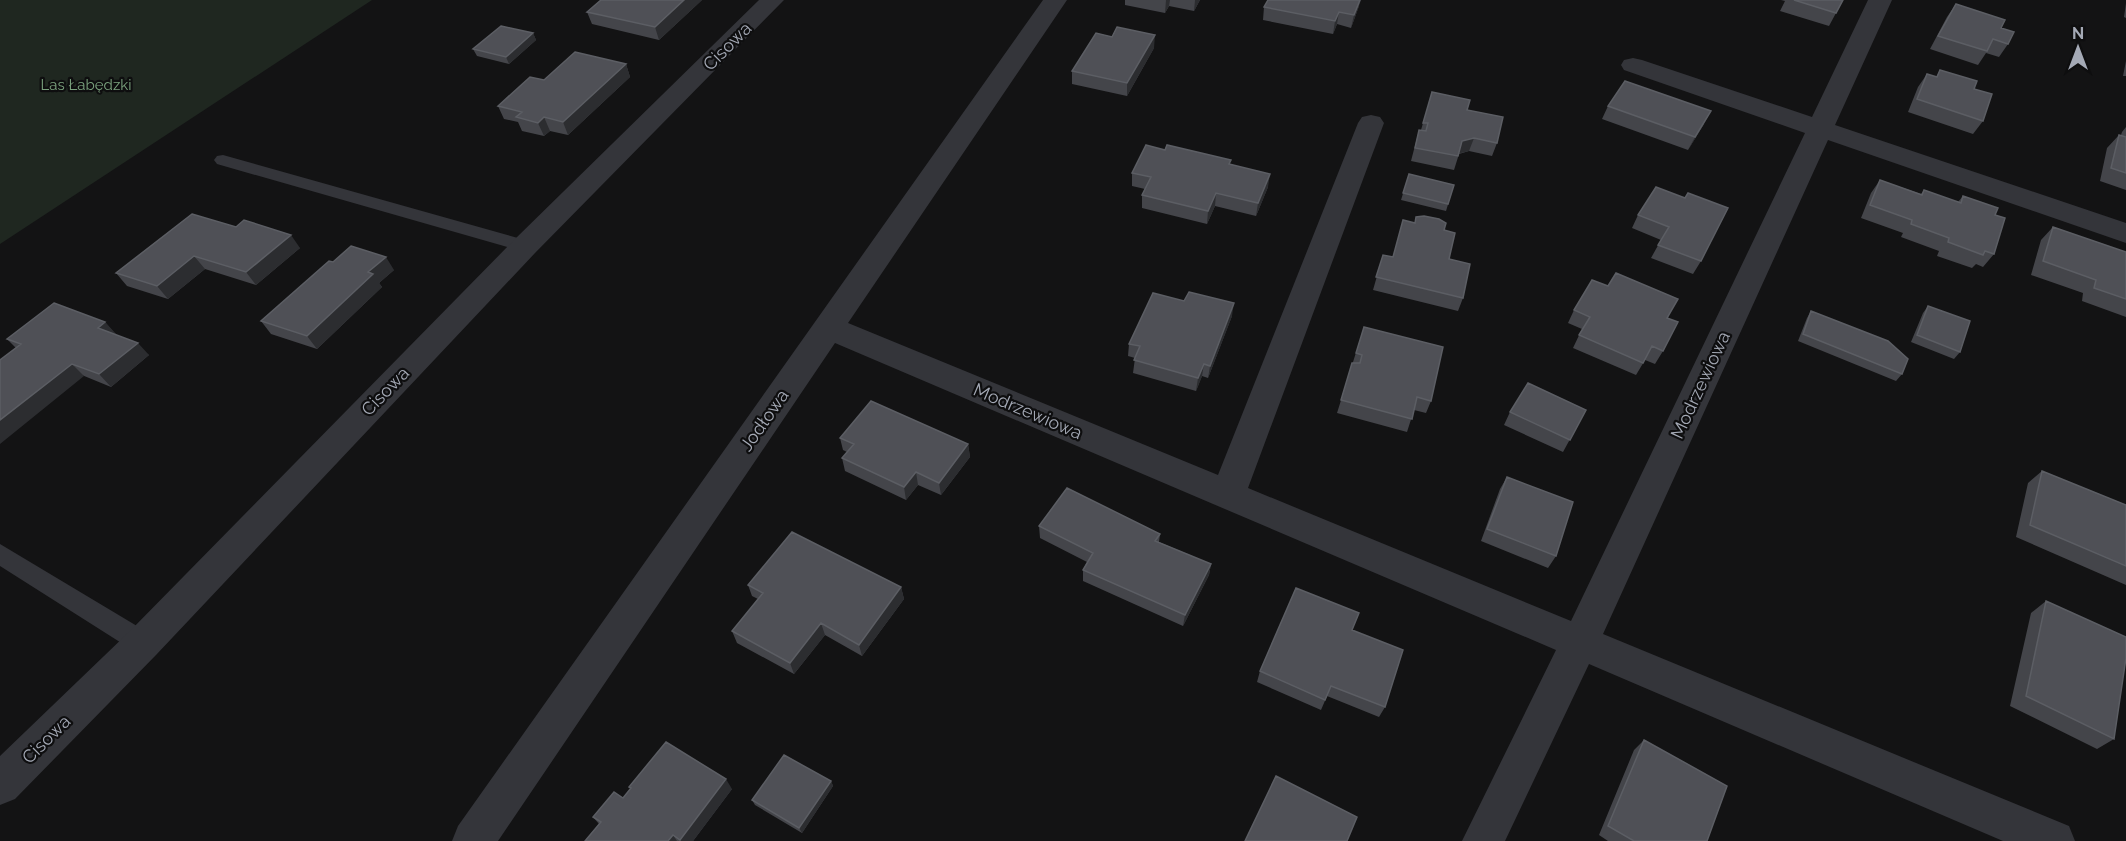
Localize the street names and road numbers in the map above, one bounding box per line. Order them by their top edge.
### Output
street label: Cisowa [699,18,755,74]
street label: Modrzewiowa [1666,328,1734,442]
street label: Cisowa [357,362,413,420]
street label: Modrzewiowa [971,379,1085,443]
street label: Jodłowa [735,385,793,455]
street label: Cisowa [18,711,74,767]

